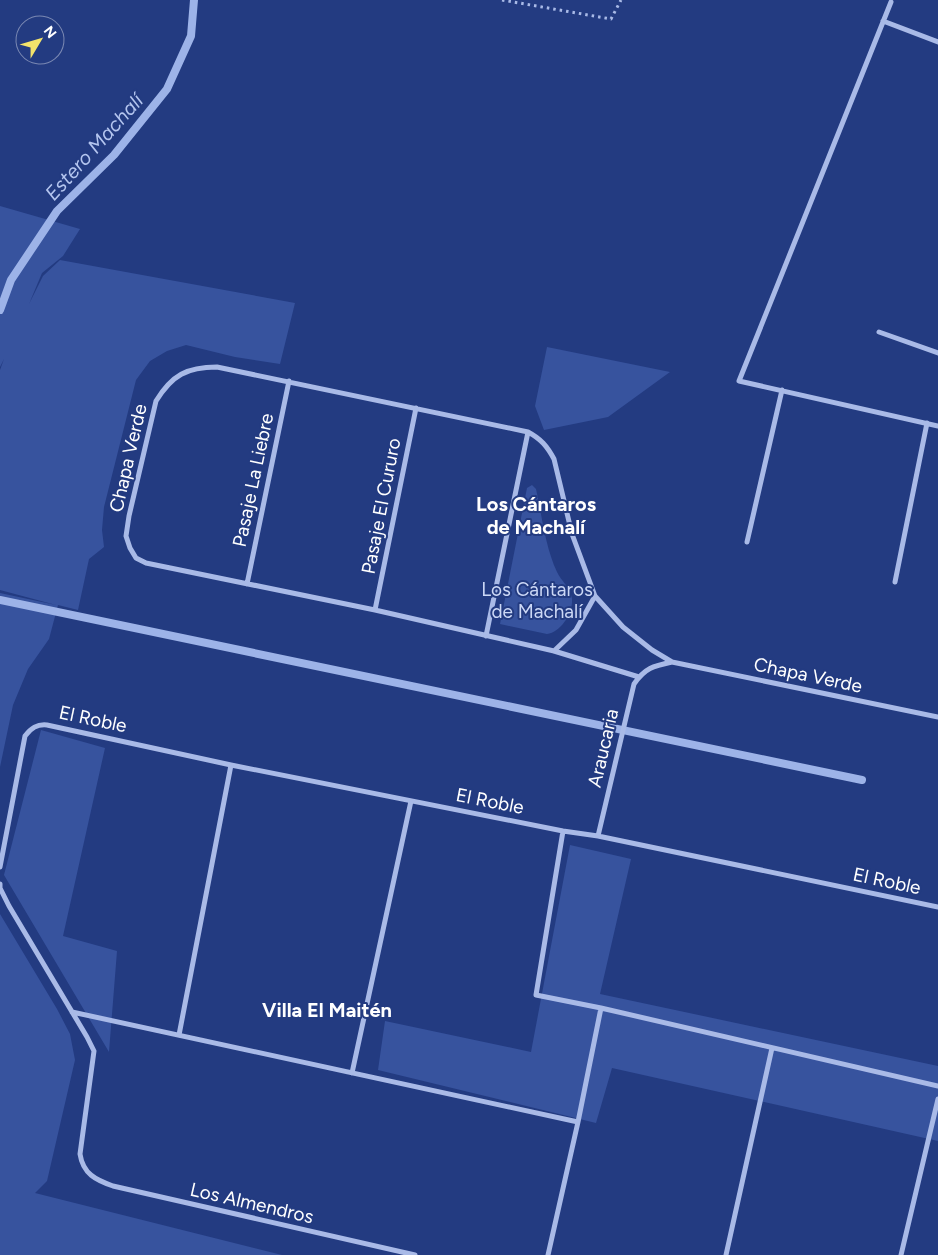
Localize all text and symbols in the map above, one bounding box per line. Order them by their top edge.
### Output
north arrow [15,15,65,65]
text: N [40,23,60,42]
water label: Estero Machalí [40,87,150,205]
street label: Chapa Verde [104,402,152,514]
street label: Pasaje La Liebre [228,411,278,549]
street label: Pasaje El Cururo [357,436,405,576]
district label: Los Cántaros de Machalí [476,492,596,539]
park label: Los Cántaros de Machalí [481,578,593,623]
street label: Chapa Verde [752,652,864,698]
street label: El Roble [57,701,129,737]
street label: Araucaria [583,706,623,790]
street label: El Roble [454,783,526,819]
street label: El Roble [851,863,923,899]
district label: Villa El Maitén [262,998,392,1022]
street label: Los Almendros [188,1178,316,1228]

